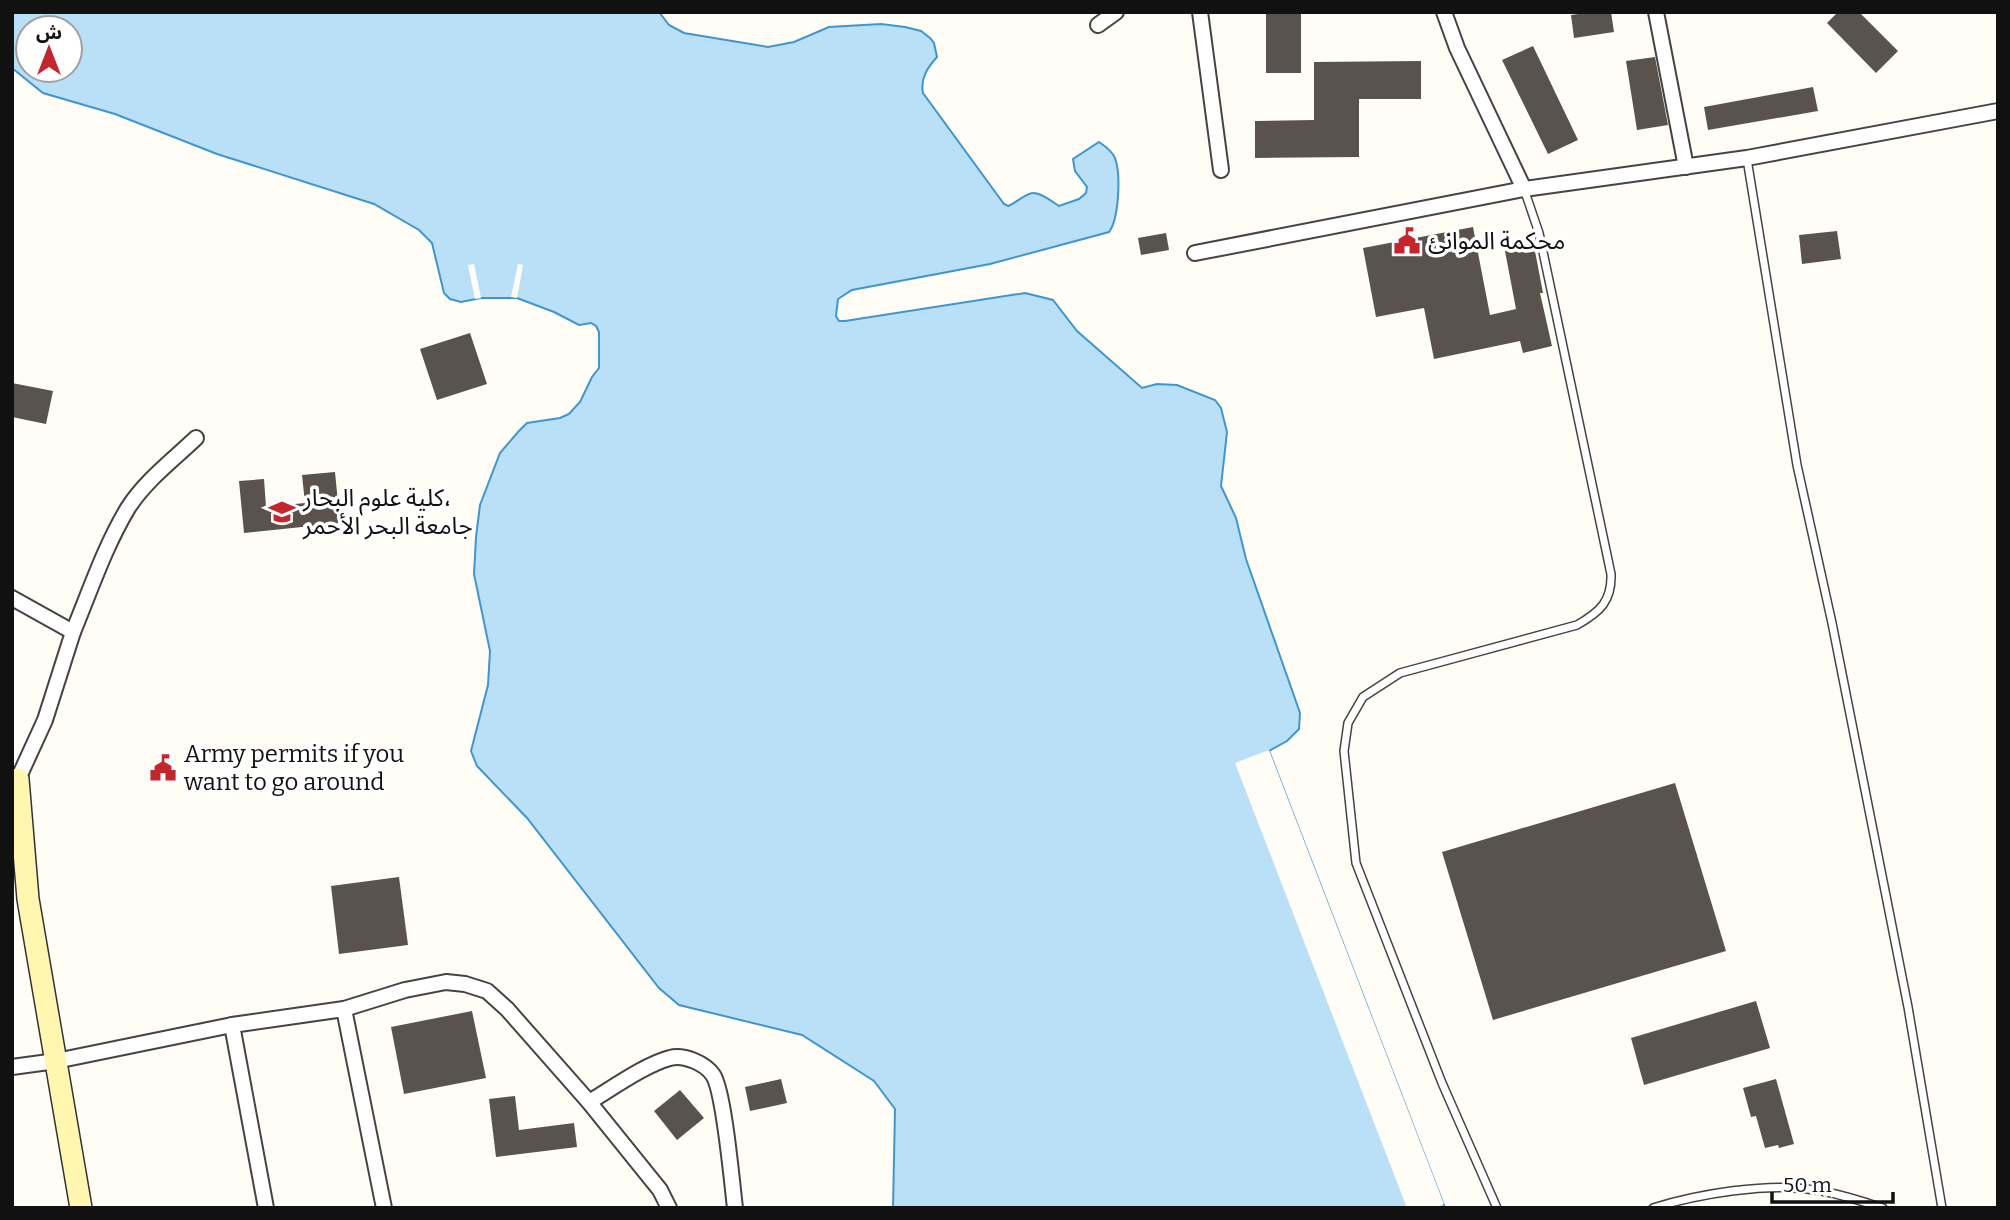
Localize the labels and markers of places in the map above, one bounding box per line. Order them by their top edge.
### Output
public building icon: محكمة الموانئ [1392,226,1422,256]
place label: محكمة الموانئ [1428,227,1565,255]
place label: كلية علوم البحار، جامعة البحر الأحمر [302,484,473,540]
school or university icon: كلية علوم البحار، جامعة البحر الأحمر [267,497,297,527]
place label: Army permits if you want to go around [183,740,404,796]
public building icon: Army permits if you want to go around [148,753,178,783]

